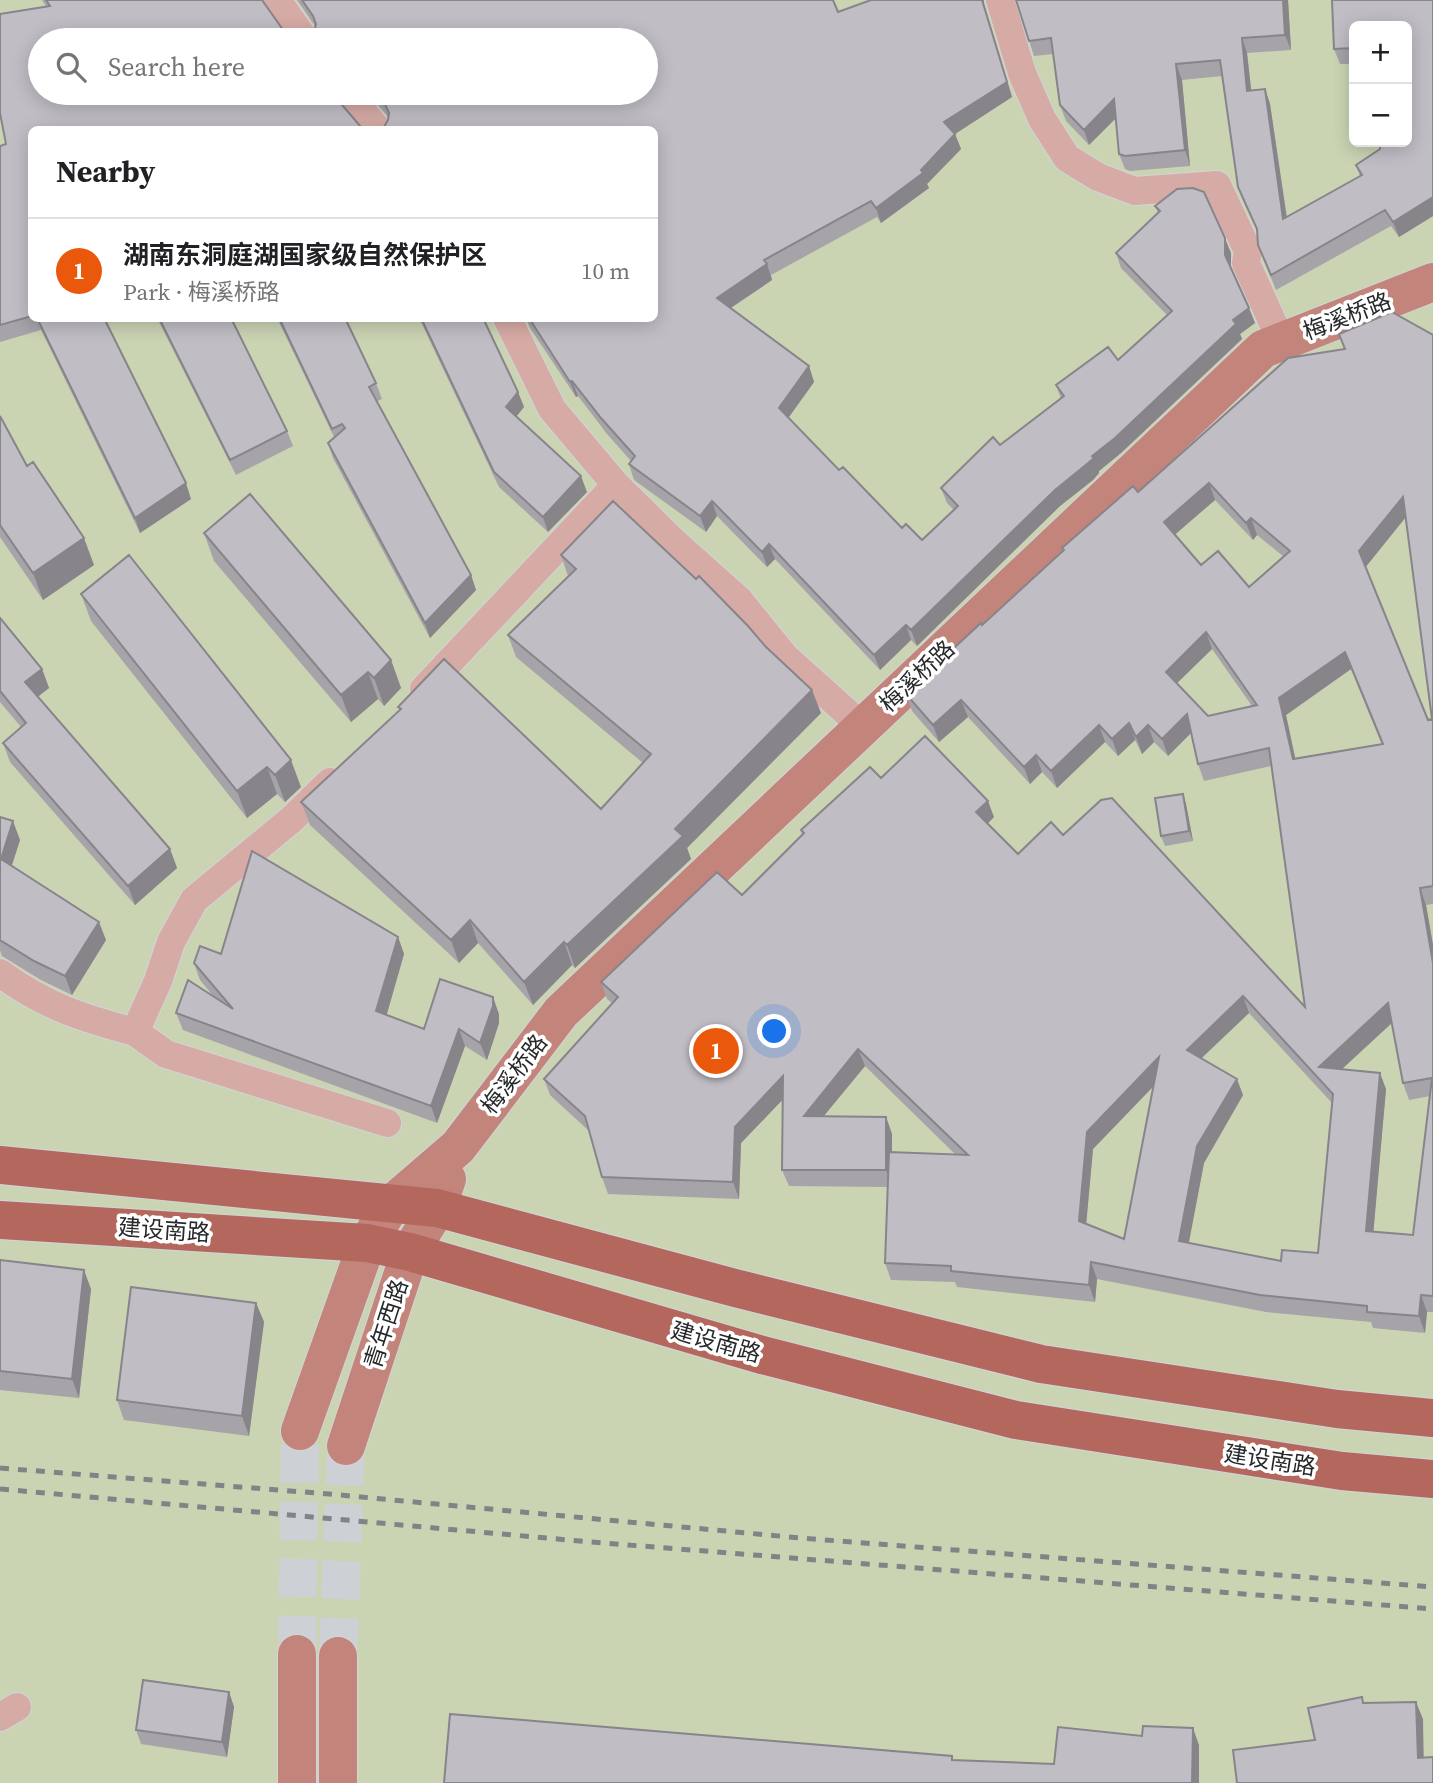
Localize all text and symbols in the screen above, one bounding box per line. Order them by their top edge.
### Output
map controls [1349,21,1412,147]
button: + [1349,21,1412,84]
search box [28,28,658,105]
icon: search [52,48,90,86]
text: Search here [108,49,245,85]
button: − [1349,84,1412,147]
text: Nearby [56,151,155,192]
text: 湖南东洞庭湖国家级自然保护区 [123,237,487,273]
text: 1 [73,255,85,287]
text: 10 m [581,255,630,287]
text: Park · 梅溪桥路 [123,276,280,308]
street label: 梅溪桥路 [1298,285,1396,347]
street label: 梅溪桥路 [872,633,962,719]
your location [757,1014,791,1048]
pin: 1 [693,1025,739,1077]
street label: 梅溪桥路 [474,1028,554,1120]
street label: 建设南路 [117,1211,211,1249]
street label: 青年西路 [357,1275,415,1373]
street label: 建设南路 [667,1314,765,1370]
street label: 建设南路 [1222,1437,1318,1483]

